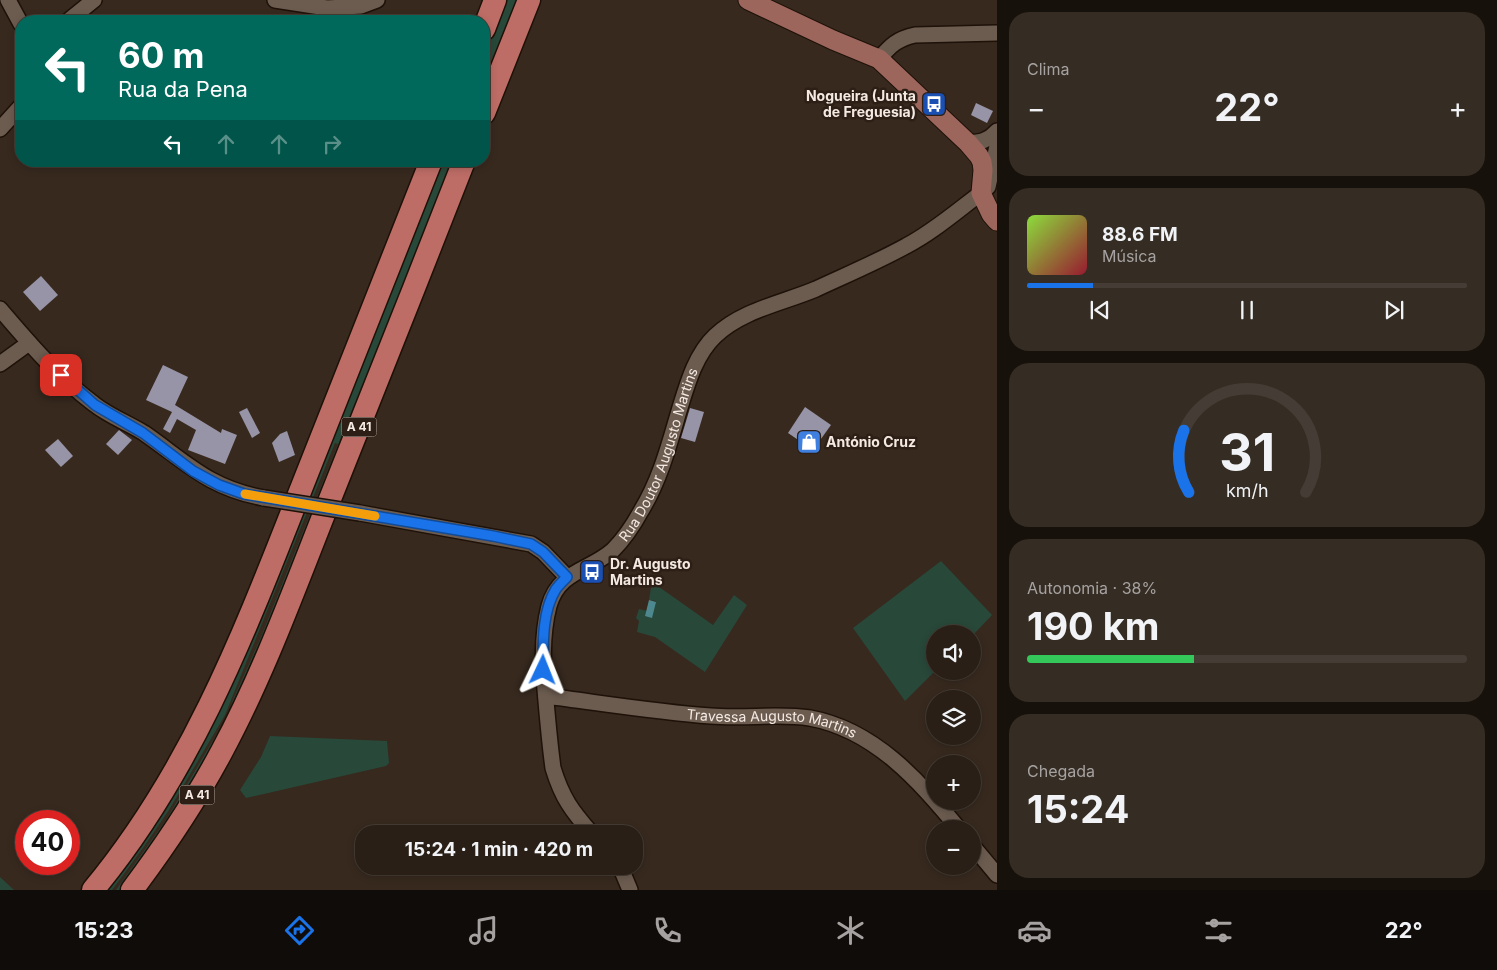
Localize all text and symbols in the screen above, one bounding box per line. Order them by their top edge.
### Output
text: 60 m [118,34,205,76]
icon: left [35,35,100,100]
text: Clima [1027,59,1069,79]
text: Rua da Pena [118,76,248,102]
text: 22° [1214,84,1280,130]
place label: Nogueira (Junta de Freguesia) [806,87,916,120]
bus stop icon: Nogueira (Junta de Freguesia) [921,91,947,117]
text: − [1027,91,1046,125]
text: + [1448,91,1467,125]
icon: left [159,130,187,158]
icon: ahead [212,130,240,158]
icon: ahead [265,130,293,158]
icon: right [318,130,346,158]
text: 88.6 FM [1102,223,1178,246]
text: Música [1102,246,1157,266]
icon: previous [1086,296,1114,324]
icon: pause [1233,296,1261,324]
icon: next [1380,296,1408,324]
pin [40,354,82,396]
icon: arrive [47,361,75,389]
street label: Rua Doutor Augusto Martins [615,365,701,545]
road number: A 41 [342,418,376,437]
text: 31 [1219,421,1275,484]
shop icon: António Cruz [796,429,822,455]
place label: António Cruz [826,433,916,450]
text: km/h [1226,480,1268,501]
place label: Dr. Augusto Martins [610,555,691,588]
bus stop icon: Dr. Augusto Martins [579,559,605,585]
text: Autonomia · 38% [1027,578,1157,598]
text: 190 km [1027,603,1159,649]
map controls [926,625,981,875]
button: sound [926,625,981,680]
position arrow [516,643,568,695]
button: layers [926,690,981,745]
street label: Travessa Augusto Martins [686,705,860,741]
button: + [926,755,981,810]
text: Chegada [1027,761,1095,781]
road number: A 41 [180,786,214,804]
text: 15:24 [1027,786,1129,832]
speed limit sign: 40 [15,810,80,875]
button: − [926,820,981,875]
text: 15:24 · 1 min · 420 m [405,838,593,861]
icon: directions [282,913,317,948]
icon: music [466,913,501,948]
icon: phone [650,913,685,948]
icon: climate [833,913,868,948]
icon: car [1017,913,1052,948]
icon: filters [1201,913,1236,948]
text: 15:23 [74,917,133,943]
text: 22° [1385,917,1423,943]

